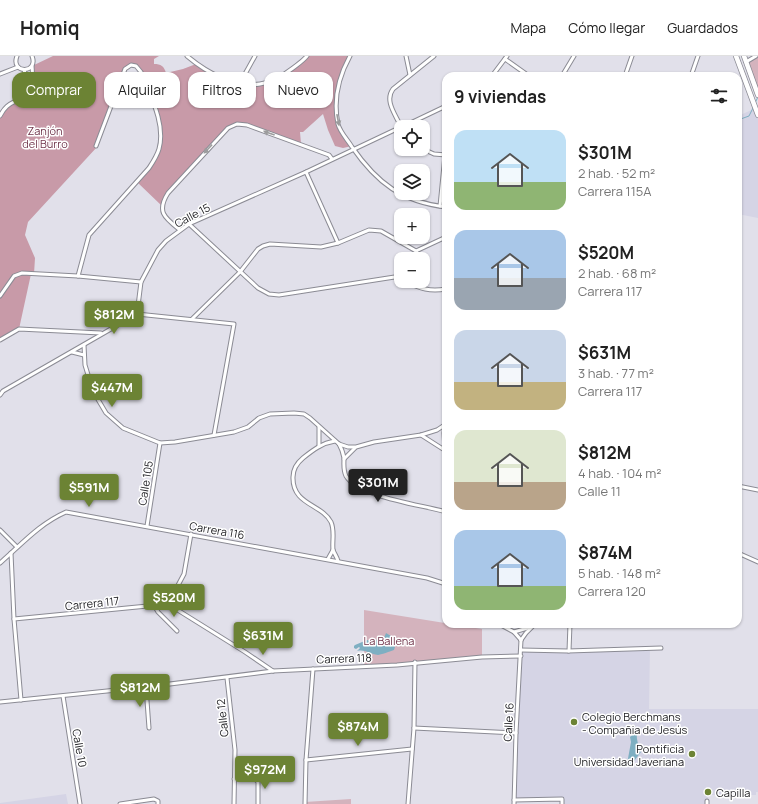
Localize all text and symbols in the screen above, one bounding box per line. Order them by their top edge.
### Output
text: Homiq [20,15,80,41]
text: Mapa [511,18,546,37]
text: Cómo llegar [568,18,645,37]
text: Guardados [667,18,738,37]
chip: Comprar [12,72,96,108]
chip: Alquilar [104,72,180,108]
chip: Filtros [188,72,256,108]
chip: Nuevo [264,72,333,108]
text: 9 viviendas [454,85,546,108]
icon: filters [708,85,730,107]
one-way arrow [335,114,341,126]
map controls [394,120,430,288]
button: locate [394,120,430,156]
park label: Zanjón del Burro [22,123,68,151]
one-way arrow [263,129,275,135]
text: $301M [578,141,632,164]
one-way arrow [203,144,213,154]
icon: home [486,146,534,194]
button: layers [394,164,430,200]
text: 2 hab. · 52 m² [578,164,655,182]
text: Carrera 115A [578,182,652,200]
street label: Calle 15 [172,199,212,231]
button: + [394,208,430,244]
text: $520M [578,241,634,264]
icon: home [486,246,534,294]
button: − [394,252,430,288]
text: 2 hab. · 68 m² [578,264,656,282]
text: Carrera 117 [578,282,642,300]
pin: $812M [86,301,142,335]
text: $812M [94,305,134,323]
text: $631M [578,341,631,364]
icon: home [486,346,534,394]
text: 3 hab. · 77 m² [578,364,654,382]
pin: $447M [84,374,140,408]
text: $447M [91,378,133,396]
text: Carrera 117 [578,382,642,400]
text: $812M [578,441,631,464]
icon: home [486,446,534,494]
street label: Calle 105 [134,460,156,506]
text: 4 hab. · 104 m² [578,464,662,482]
pin: $301M [350,469,406,503]
text: $301M [357,473,399,491]
pin: $591M [61,474,117,508]
text: $591M [69,478,109,496]
text: Calle 11 [578,482,621,500]
street label: Carrera 116 [188,518,246,542]
text: $874M [578,541,632,564]
icon: home [486,546,534,594]
text: 5 hab. · 148 m² [578,564,661,582]
text: Carrera 120 [578,582,646,600]
pin: $520M [146,584,202,618]
text: $520M [153,588,195,606]
street label: Carrera 117 [64,593,120,613]
pin: $631M [235,622,291,656]
text: $631M [243,626,283,644]
park label: La Ballena [364,633,414,648]
street label: Carrera 118 [316,650,372,666]
pin: $812M [112,674,168,708]
text: $812M [120,678,160,696]
street label: Calle 12 [213,698,231,738]
street label: Calle 16 [499,702,517,742]
place label: Colegio Berchmans - Compañia de Jesús [582,709,688,737]
pin: $874M [330,713,386,747]
text: $874M [337,717,379,735]
marker: Colegio Berchmans - Compañia de Jesús [569,717,579,727]
street label: Calle 10 [69,728,91,768]
place label: Pontificia Universidad Javeriana [574,741,684,769]
marker: Pontificia Universidad Javeriana [687,749,697,759]
pin: $972M [237,756,293,790]
text: $972M [244,760,286,778]
place label: Capilla [716,785,750,800]
marker: Capilla [703,787,713,797]

